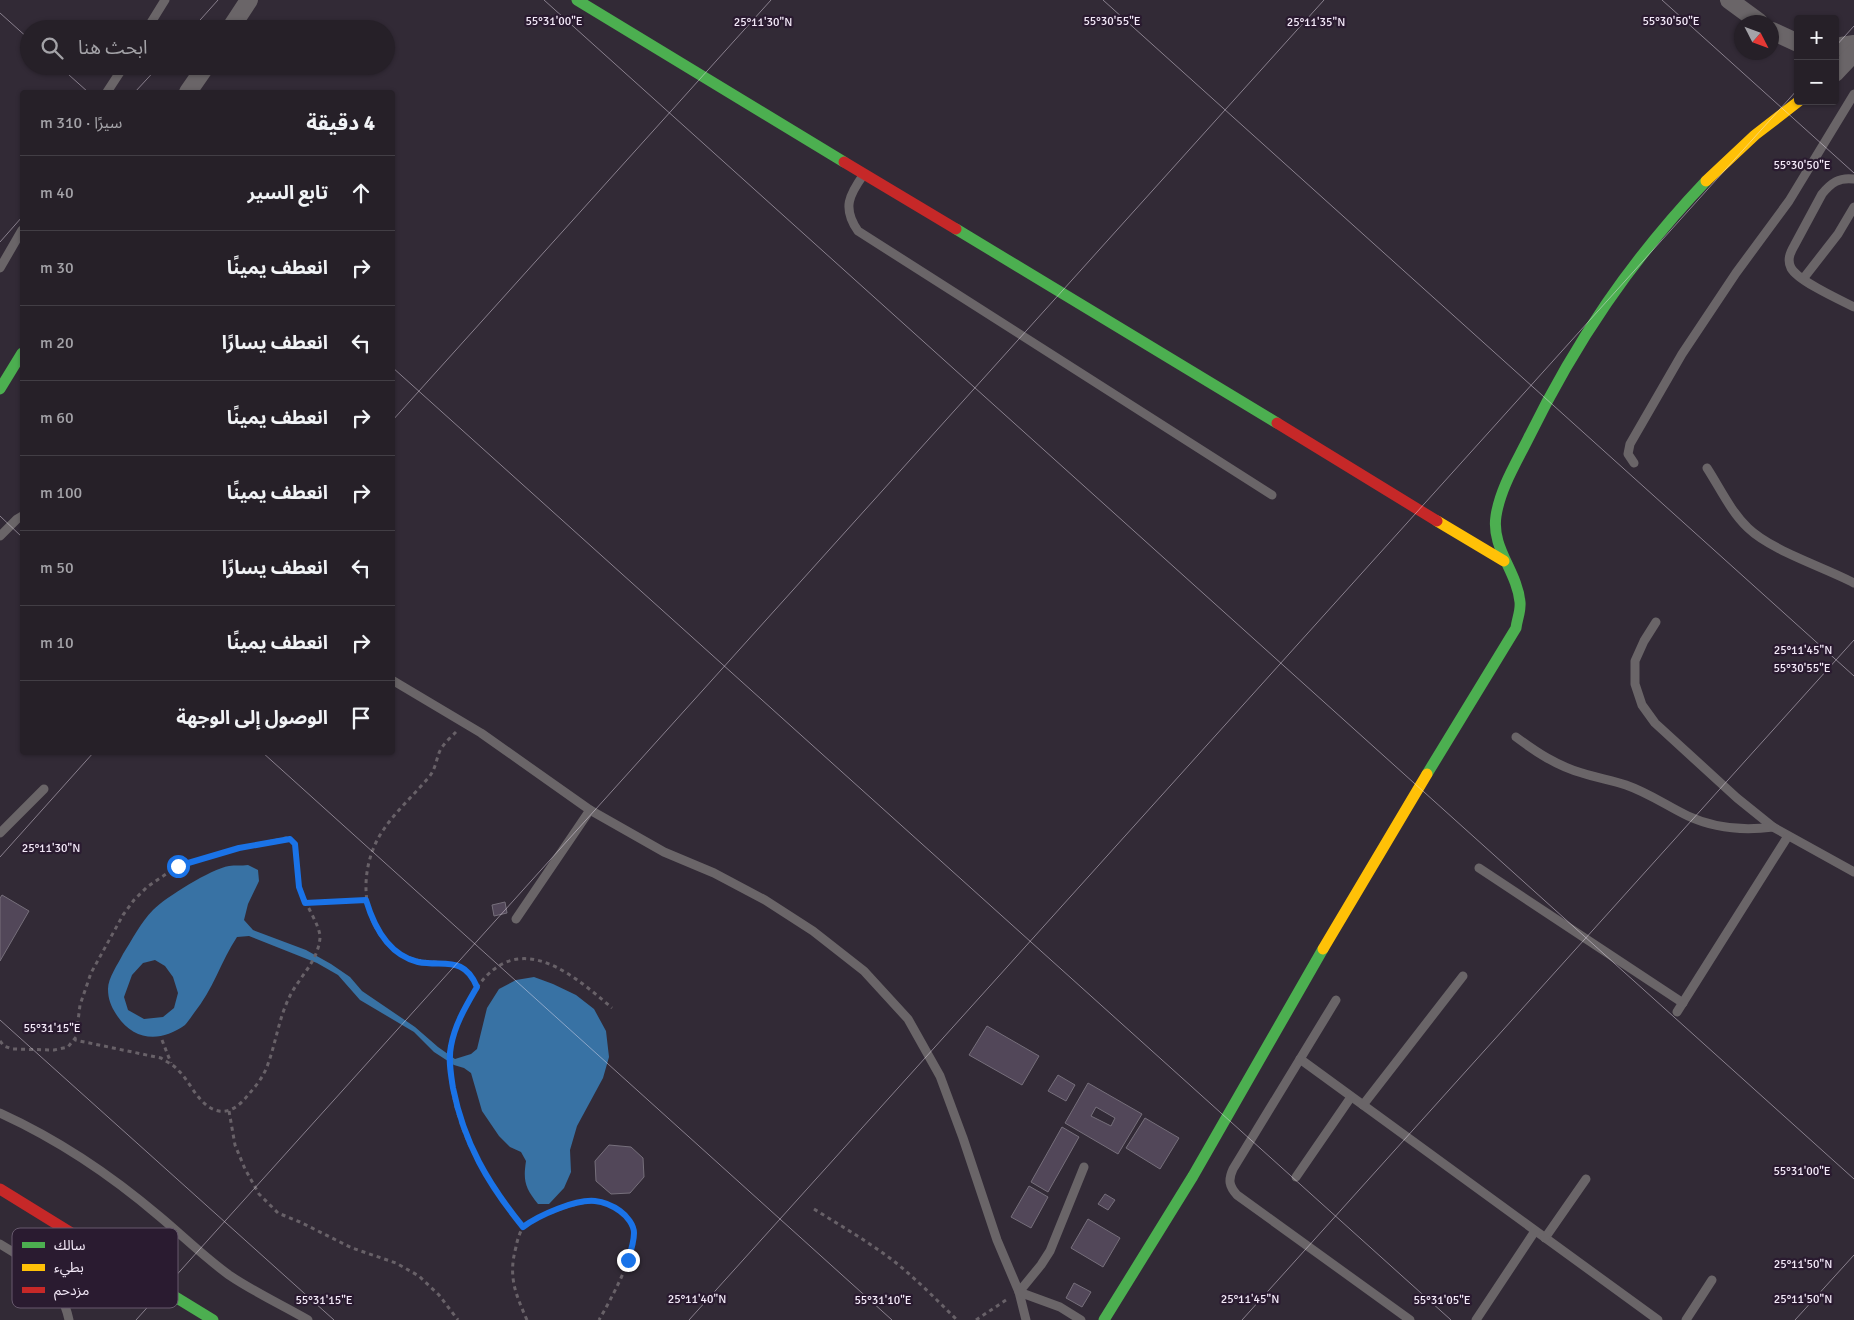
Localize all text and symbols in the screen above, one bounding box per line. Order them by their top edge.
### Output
text: 55°31'00"E [525,14,583,29]
text: 55°30'55"E [1083,14,1141,29]
text: 55°30'50"E [1642,14,1700,29]
text: 25°11'30"N [734,15,792,30]
text: 25°11'35"N [1287,15,1345,30]
north arrow [1734,15,1779,60]
map controls [1794,15,1839,105]
button: + [1794,15,1839,60]
search box [20,20,395,75]
icon: search [38,34,66,62]
text: ابحث هنا [78,36,148,60]
button: − [1794,60,1839,105]
text: 4 دقيقة [306,110,375,136]
text: سيرًا · 310 m [40,113,122,133]
text: 55°30'50"E [1773,158,1831,173]
icon: ahead [347,179,375,207]
text: تابع السير [248,181,328,205]
text: 40 m [40,183,74,203]
icon: right [347,254,375,282]
text: انعطف يمينًا [227,256,328,280]
text: 30 m [40,258,74,278]
icon: left [347,329,375,357]
text: انعطف يسارًا [222,331,328,355]
text: 20 m [40,333,74,353]
icon: right [347,404,375,432]
text: انعطف يمينًا [227,406,328,430]
text: 60 m [40,408,74,428]
icon: right [347,479,375,507]
text: انعطف يمينًا [227,481,328,505]
text: 100 m [40,483,82,503]
icon: left [347,554,375,582]
text: انعطف يسارًا [222,556,328,580]
text: 50 m [40,558,74,578]
icon: right [347,629,375,657]
text: انعطف يمينًا [227,631,328,655]
text: 10 m [40,633,74,653]
text: 25°11'45"N [1774,643,1832,658]
text: 55°30'55"E [1773,661,1831,676]
icon: arrive [347,704,375,732]
text: الوصول إلى الوجهة [176,706,328,730]
text: 25°11'30"N [22,841,80,856]
route start [167,855,190,878]
text: 55°31'15"E [23,1021,81,1036]
text: 55°31'00"E [1773,1164,1831,1179]
legend [12,1228,178,1308]
text: سالك [54,1237,86,1254]
route end [617,1249,640,1272]
text: 25°11'50"N [1774,1257,1832,1272]
text: بطيء [54,1259,84,1278]
text: مزدحم [54,1282,89,1301]
text: 25°11'40"N [668,1292,726,1307]
text: 25°11'45"N [1221,1292,1279,1307]
text: 25°11'50"N [1774,1292,1832,1307]
text: 55°31'15"E [295,1293,353,1308]
text: 55°31'10"E [854,1293,912,1308]
text: 55°31'05"E [1413,1293,1471,1308]

